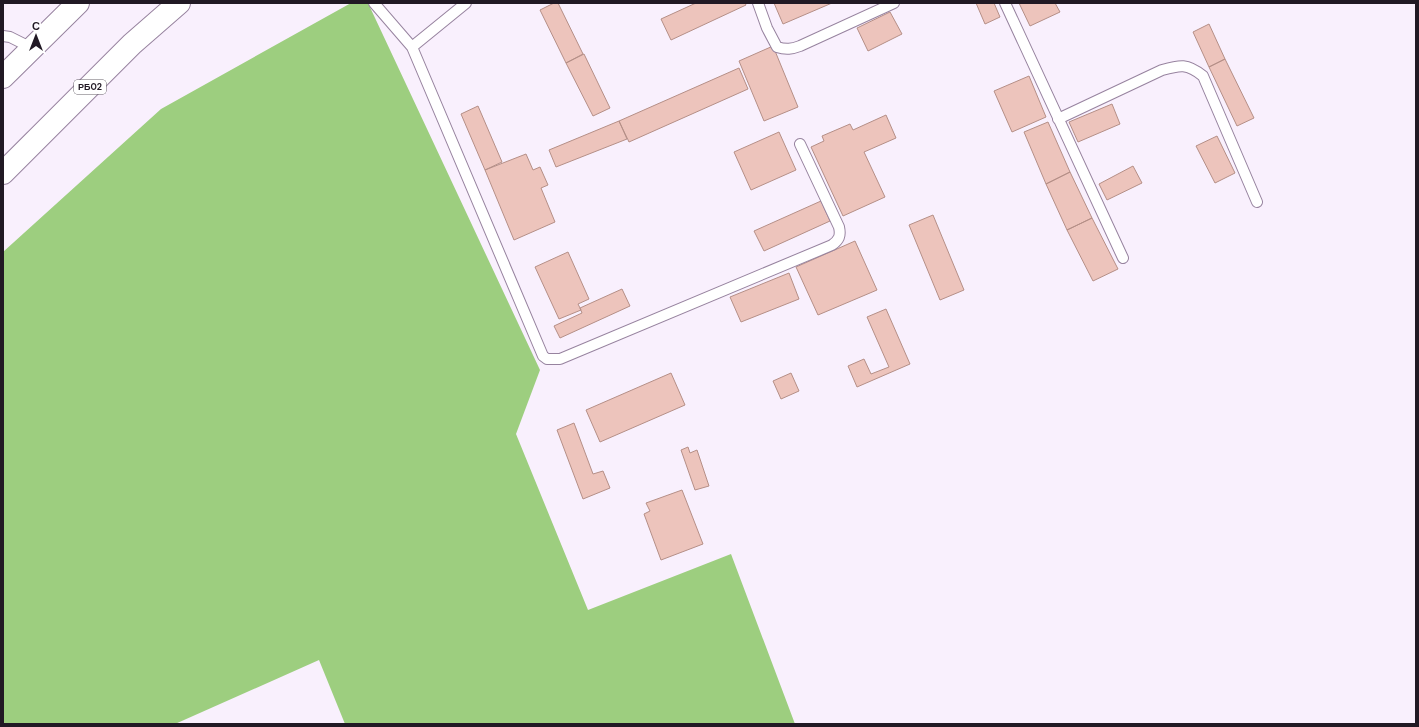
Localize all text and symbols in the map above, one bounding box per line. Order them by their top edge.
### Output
north arrow [16,16,56,56]
text: С [32,19,40,33]
road number: РБ02 [74,80,106,94]

